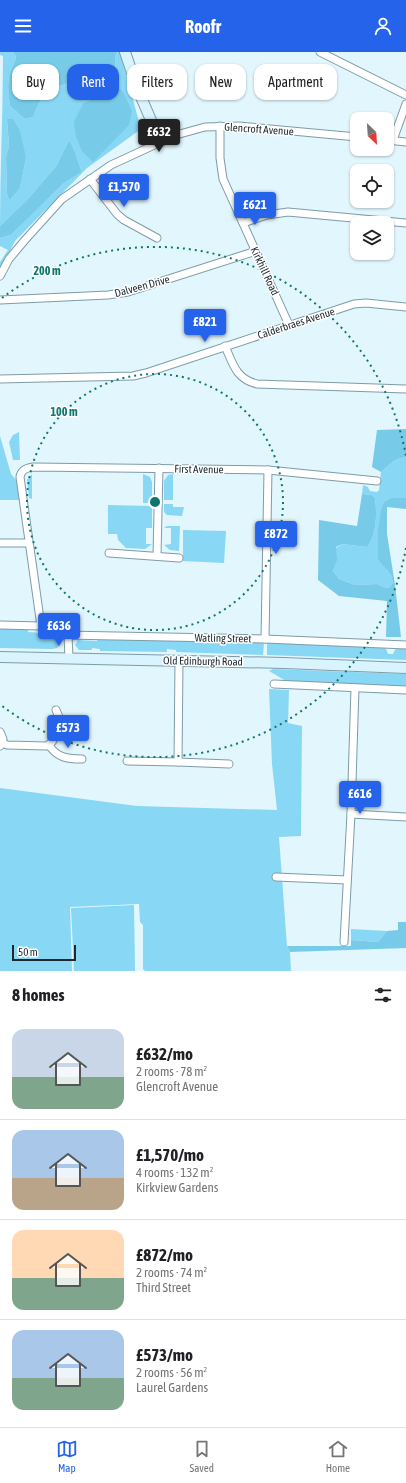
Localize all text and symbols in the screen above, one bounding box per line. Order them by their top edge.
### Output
icon: menu [12,15,34,37]
icon: person [372,15,394,37]
text: Roofr [185,16,221,37]
chip: Buy [12,64,59,100]
chip: Rent [67,64,119,100]
chip: Filters [127,64,187,100]
chip: New [195,64,246,100]
chip: Apartment [254,64,337,100]
north arrow [350,112,394,156]
map controls [350,112,394,260]
pin: £632 [135,119,183,153]
street label: Glencroft Avenue [224,121,294,137]
text: £632 [147,124,171,139]
button: locate [350,164,394,208]
pin: £1,570 [91,174,157,208]
text: £1,570 [108,179,140,194]
pin: £621 [231,192,279,226]
text: £621 [243,197,267,212]
button: layers [350,216,394,260]
street label: Kirkhill Road [249,245,281,297]
text: 200 m [33,264,61,278]
street label: Dalveen Drive [113,273,171,299]
street label: Calderbraes Avenue [256,305,336,341]
pin: £821 [181,309,229,343]
text: £821 [193,314,217,329]
text: 100 m [50,405,78,419]
street label: First Avenue [174,463,224,475]
centre of rings [148,495,162,509]
pin: £872 [252,521,300,555]
text: £872 [264,526,288,541]
pin: £636 [35,613,83,647]
text: £636 [47,618,71,633]
street label: Watling Street [194,632,252,644]
street label: Old Edinburgh Road [163,654,243,668]
pin: £573 [44,715,92,749]
text: £573 [56,720,80,735]
pin: £616 [336,781,384,815]
text: £616 [348,786,372,801]
scale bar [12,943,76,962]
text: 50 m [18,946,38,958]
icon: filters [372,984,394,1006]
text: 8 homes [12,985,65,1005]
text: £632/mo [136,1044,193,1064]
icon: home [44,1045,92,1093]
text: 2 rooms · 78 m² [136,1064,207,1079]
text: Glencroft Avenue [136,1079,218,1094]
text: £1,570/mo [136,1145,204,1165]
icon: home [44,1146,92,1194]
text: 4 rooms · 132 m² [136,1165,213,1180]
text: Kirkview Gardens [136,1180,218,1195]
text: £872/mo [136,1245,193,1265]
icon: home [44,1246,92,1294]
text: 2 rooms · 74 m² [136,1265,207,1280]
text: Third Street [136,1280,191,1295]
text: £573/mo [136,1345,193,1365]
icon: home [44,1346,92,1394]
text: 2 rooms · 56 m² [136,1365,207,1380]
text: Laurel Gardens [136,1380,208,1395]
tab: Map [56,1438,78,1474]
tab: Saved [190,1438,214,1474]
tab: Home [326,1438,350,1474]

